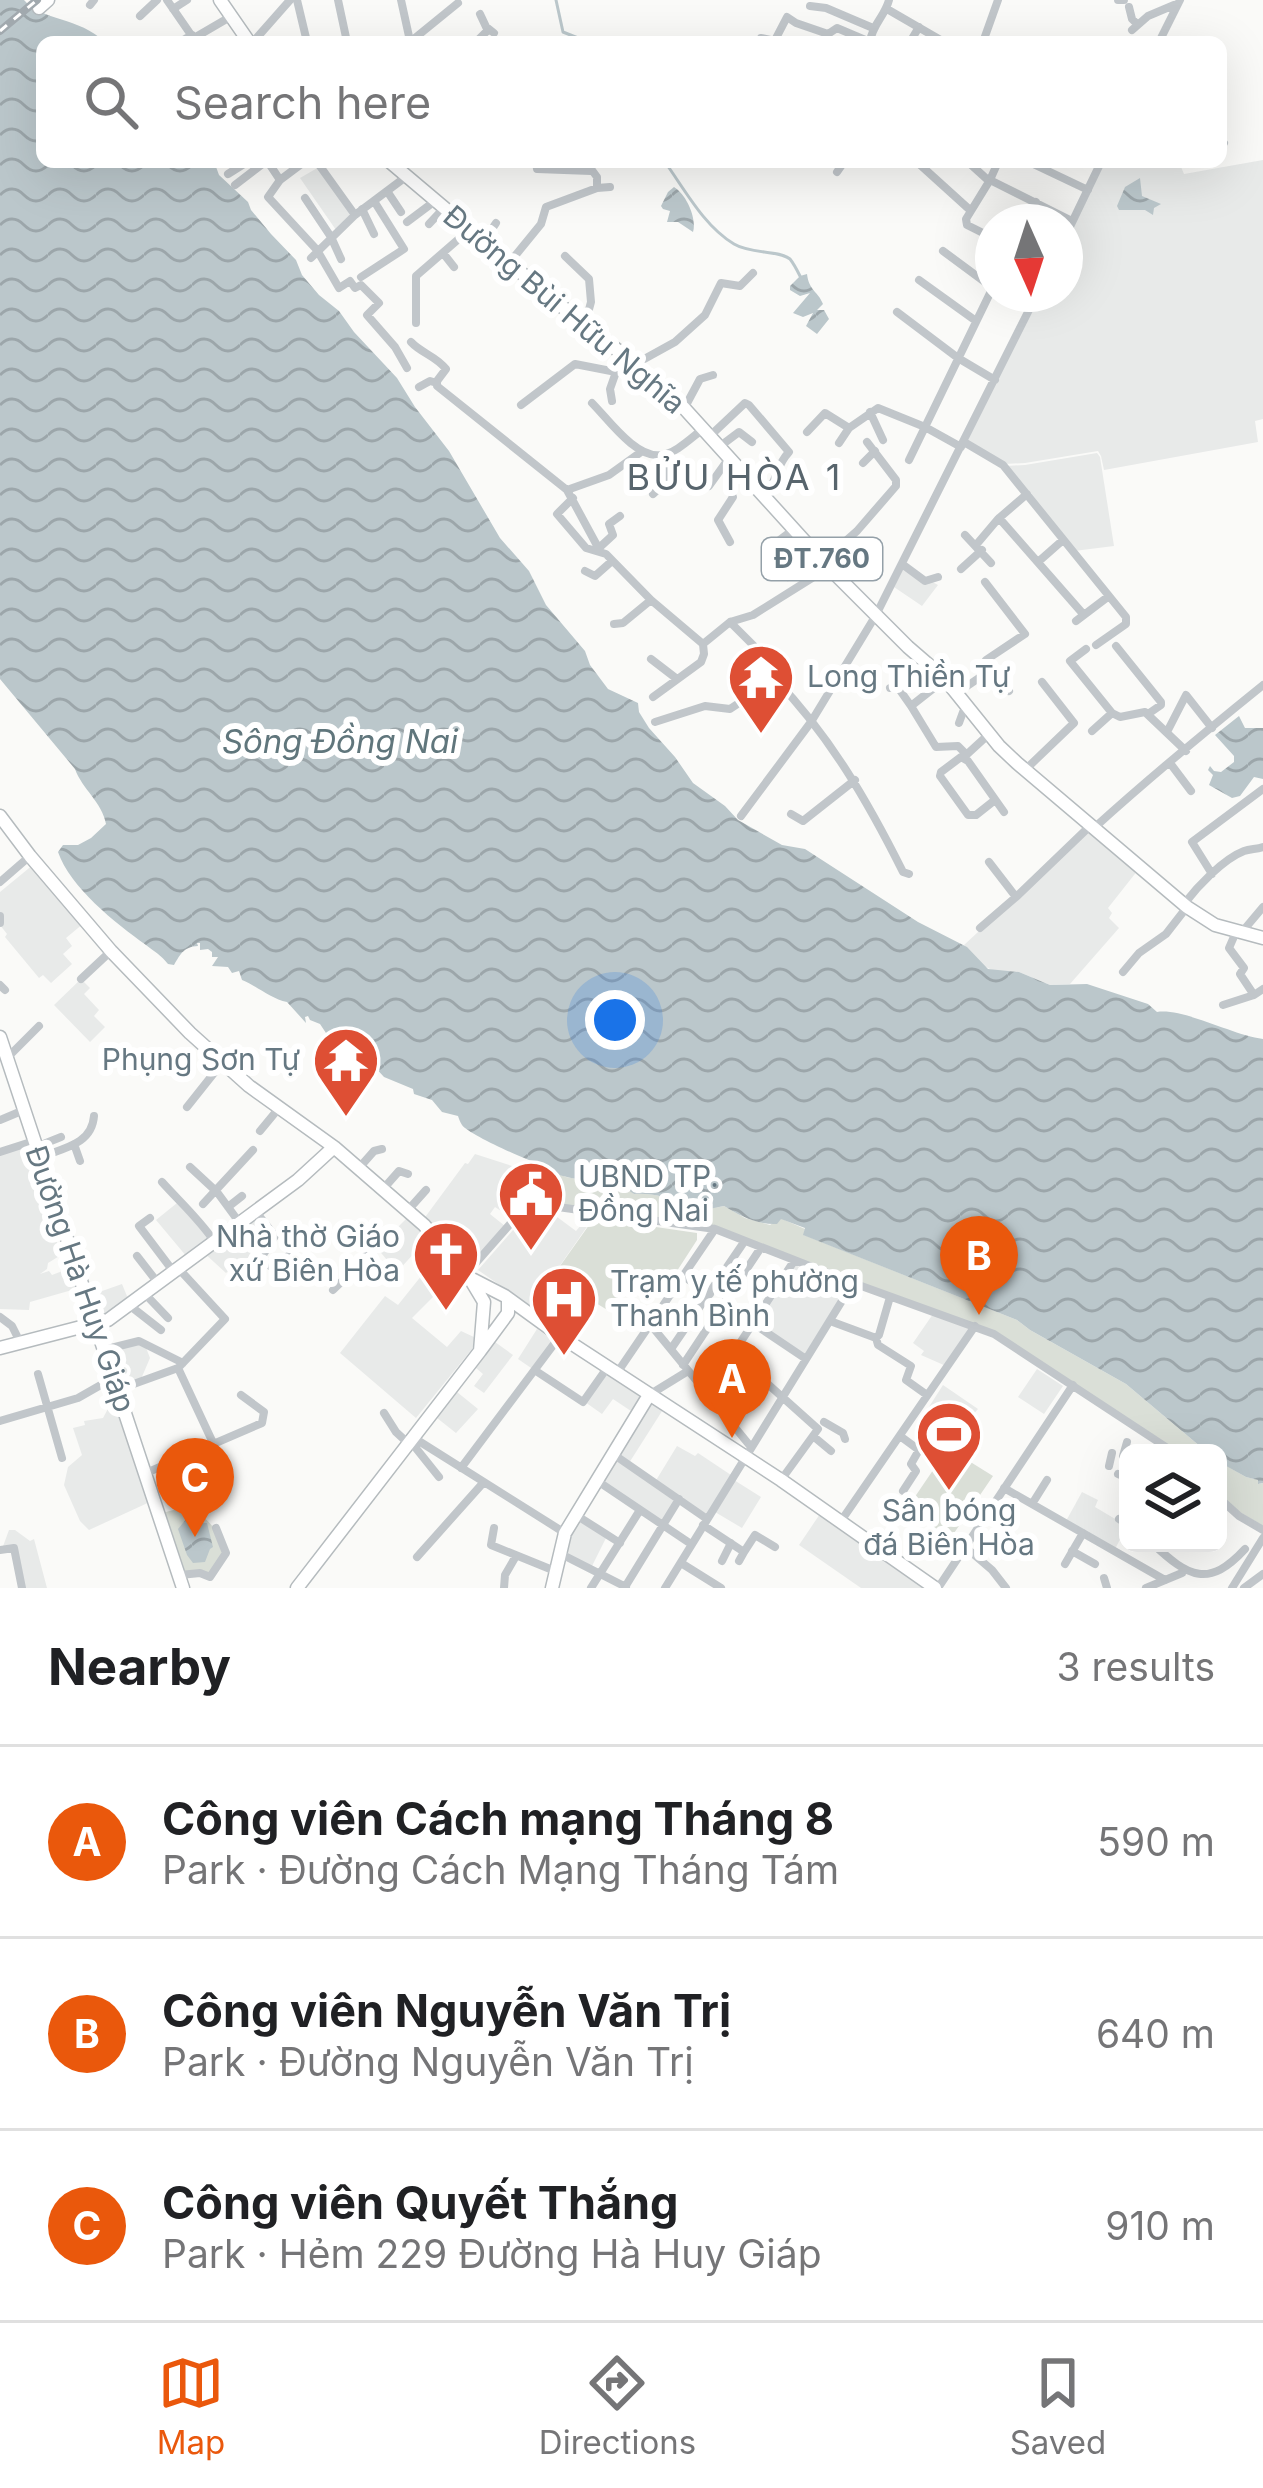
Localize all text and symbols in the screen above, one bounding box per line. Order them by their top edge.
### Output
search box [36,36,1227,168]
icon: search [78,69,144,135]
text: Search here [174,75,431,130]
street label: Đường Bùi Hữu Nghĩa [436,198,693,421]
north arrow [975,204,1083,312]
district label: BỬU HÒA 1 [627,455,843,499]
road number: ĐT.760 [762,538,882,580]
temple icon: Long Thiền Tự [726,642,796,736]
place label: Long Thiền Tự [807,658,1010,694]
water label: Sông Đồng Nai [222,721,459,761]
your location [585,990,645,1050]
temple icon: Phụng Sơn Tự [311,1025,381,1119]
place label: Phụng Sơn Tự [102,1041,300,1077]
street label: Đường Hà Huy Giáp [18,1141,143,1417]
place label: UBND TP. Đồng Nai [578,1158,719,1228]
public building icon: UBND TP. Đồng Nai [496,1159,566,1253]
pin: B [940,1216,1018,1315]
place label: Nhà thờ Giáo xứ Biên Hòa [216,1218,400,1288]
church icon: Nhà thờ Giáo xứ Biên Hòa [411,1219,481,1313]
place label: Trạm y tế phường Thanh Bình [610,1263,859,1333]
hospital icon: Trạm y tế phường Thanh Bình [529,1264,599,1358]
pin: A [693,1339,771,1438]
sports icon: Sân bóng đá Biên Hòa [914,1399,984,1493]
pin: C [156,1438,234,1537]
map controls [1119,1444,1227,1552]
button: layers [1119,1444,1227,1552]
place label: Sân bóng đá Biên Hòa [863,1492,1035,1562]
text: Nearby [48,1636,231,1697]
text: 3 results [1057,1643,1215,1690]
text: Công viên Cách mạng Tháng 8 [162,1791,834,1846]
text: A [72,1818,102,1865]
text: 590 m [1097,1818,1215,1865]
text: Park · Đường Cách Mạng Tháng Tám [162,1846,839,1893]
text: Công viên Nguyễn Văn Trị [162,1983,731,2038]
text: B [74,2010,100,2057]
text: 640 m [1096,2010,1215,2057]
text: Park · Đường Nguyễn Văn Trị [162,2038,694,2085]
text: Công viên Quyết Thắng [162,2175,678,2230]
text: C [73,2202,101,2249]
text: 910 m [1105,2202,1215,2249]
text: Park · Hẻm 229 Đường Hà Huy Giáp [162,2230,822,2277]
tab: Map [157,2350,225,2462]
tab: Directions [539,2350,696,2462]
tab: Saved [1010,2350,1106,2462]

